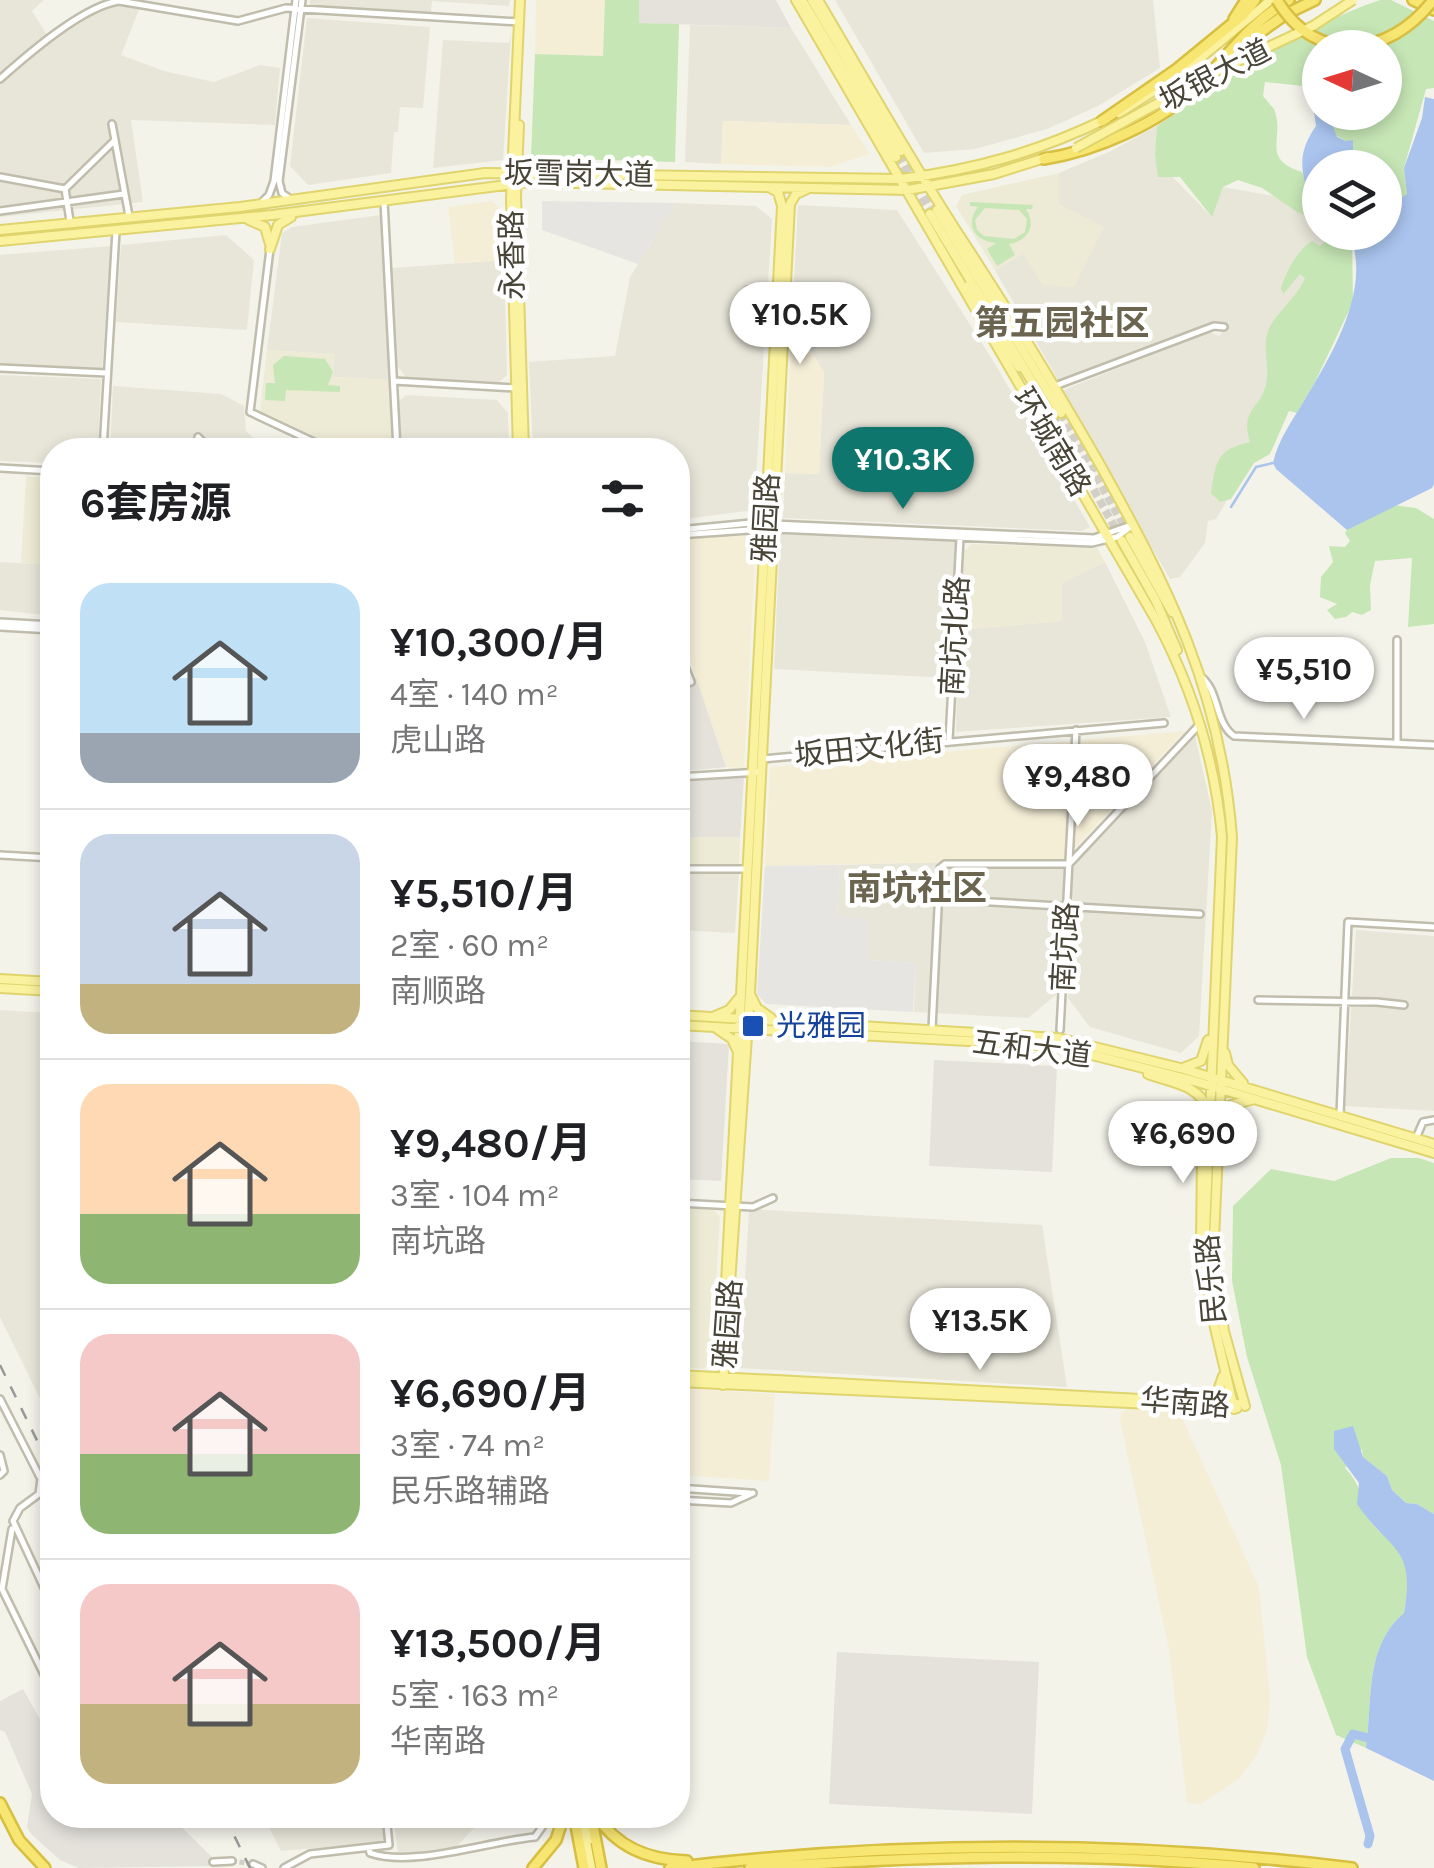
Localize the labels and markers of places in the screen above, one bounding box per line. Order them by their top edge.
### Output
pin: ¥10.5K [719,282,881,367]
pin: ¥10.3K [822,427,984,512]
pin: ¥5,510 [1223,637,1385,722]
pin: ¥9,480 [997,744,1159,829]
place label: 光雅园 [776,1008,866,1044]
marker: 光雅园 [740,1013,766,1039]
pin: ¥6,690 [1102,1101,1264,1186]
pin: ¥13.5K [899,1288,1061,1373]

